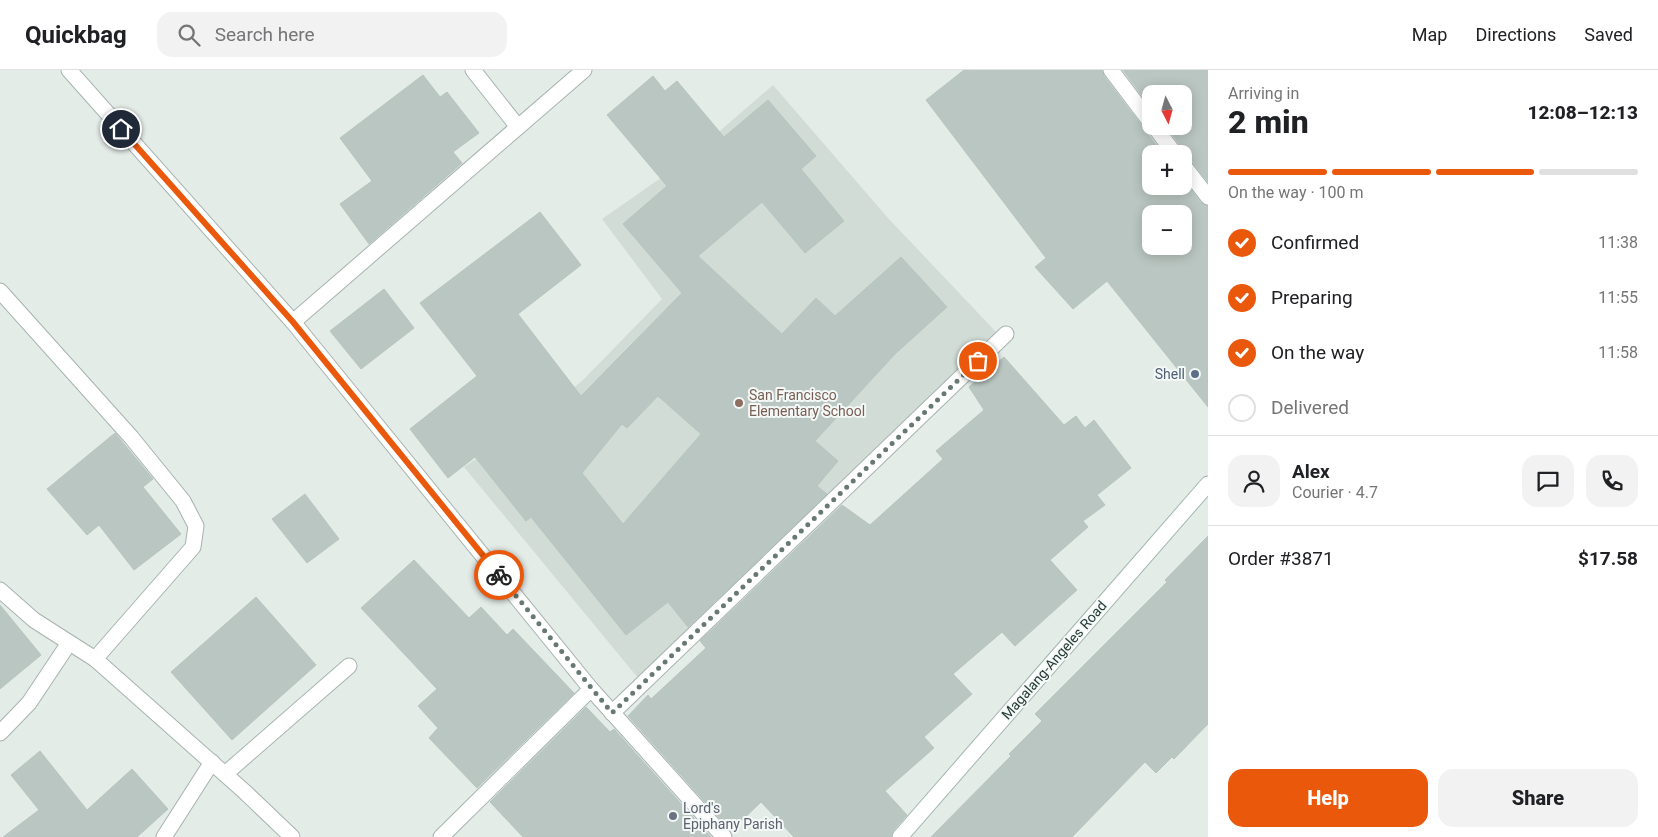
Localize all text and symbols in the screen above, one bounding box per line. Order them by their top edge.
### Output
search box [157,12,507,57]
text: Quickbag [25,21,127,49]
icon: search [175,21,203,49]
text: Search here [215,23,315,46]
text: Map [1412,24,1447,45]
text: Directions [1475,24,1556,45]
text: Saved [1584,24,1633,45]
text: Arriving in [1228,84,1299,103]
north arrow [1142,85,1192,135]
map controls [1142,85,1192,255]
text: 12:08–12:13 [1527,101,1638,124]
text: 2 min [1228,103,1309,141]
pin [100,108,142,150]
icon: home [107,115,135,143]
button: + [1142,145,1192,195]
text: On the way · 100 m [1228,183,1364,202]
button: − [1142,205,1192,255]
icon: check [1228,229,1256,257]
text: Confirmed [1271,231,1359,254]
text: 11:38 [1598,233,1638,252]
icon: check [1228,284,1256,312]
text: Preparing [1271,286,1353,309]
text: 11:55 [1598,288,1638,307]
icon: check [1228,339,1256,367]
pin [957,340,999,382]
text: On the way [1271,341,1364,364]
text: 11:58 [1598,343,1638,362]
icon: bag [964,347,992,375]
place label: Shell [1155,366,1185,382]
marker: Shell [1189,368,1201,380]
place label: San Francisco Elementary School [749,387,865,419]
text: Delivered [1271,396,1349,419]
marker: San Francisco Elementary School [733,397,745,409]
button: person [1228,455,1280,507]
button: chat [1522,455,1574,507]
button: phone [1586,455,1638,507]
text: Alex [1292,460,1330,483]
text: Courier · 4.7 [1292,483,1378,502]
text: Order #3871 [1228,547,1334,570]
text: $17.58 [1578,547,1638,570]
courier [474,550,524,600]
icon: bike [485,561,513,589]
street label: Magalang-Angeles Road [998,598,1110,722]
button: Help [1228,769,1428,827]
button: Share [1438,769,1638,827]
place label: Lord's Epiphany Parish [683,800,783,832]
marker: Lord's Epiphany Parish [667,810,679,822]

